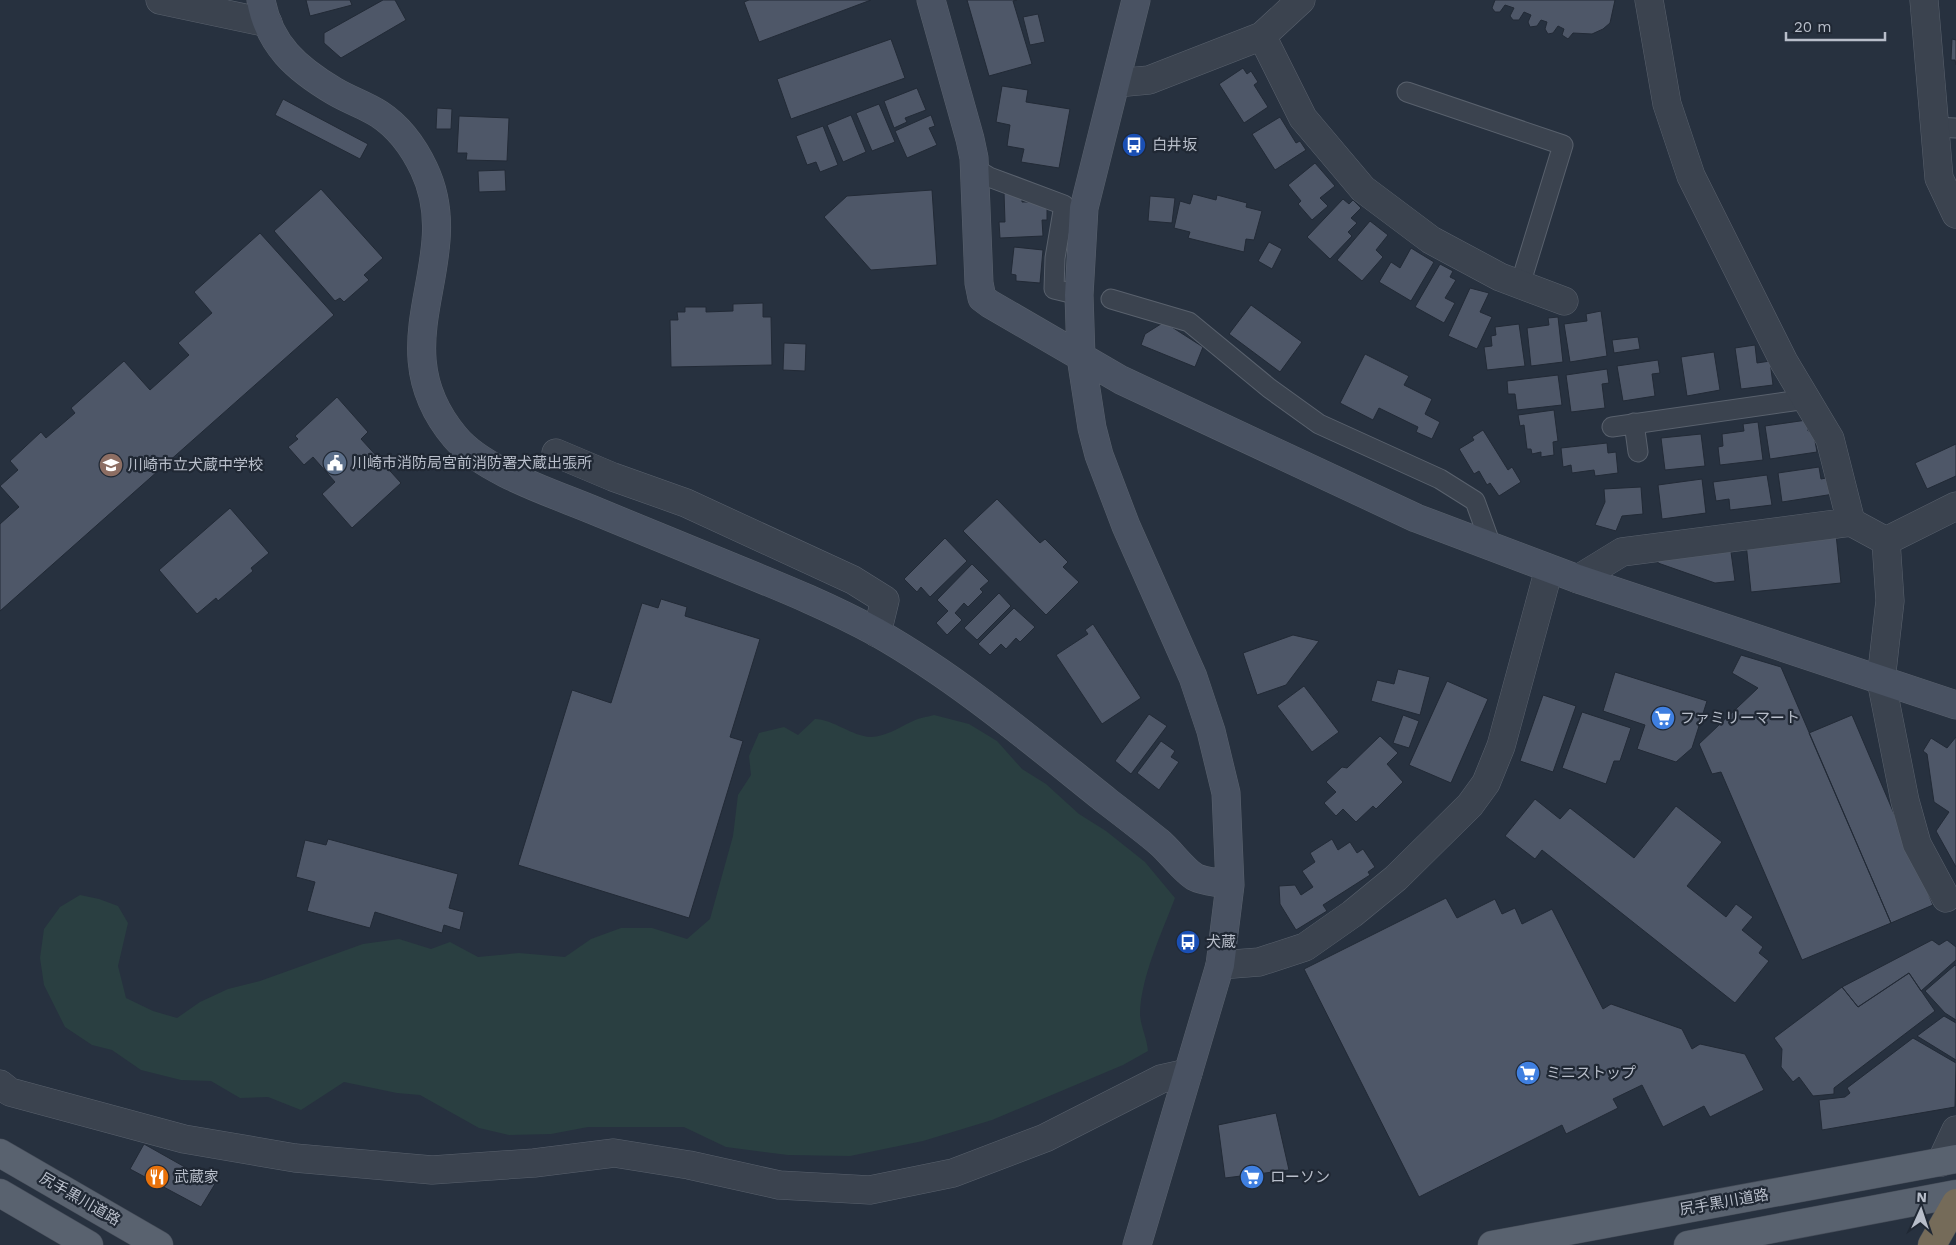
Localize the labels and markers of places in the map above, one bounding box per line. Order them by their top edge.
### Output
bus stop icon: 白井坂 [1121,132,1147,158]
place label: 白井坂 [1152,136,1197,154]
public building icon: 川崎市消防局宮前消防署犬蔵出張所 [322,450,348,476]
school or university icon: 川崎市立犬蔵中学校 [98,452,124,478]
place label: 川崎市消防局宮前消防署犬蔵出張所 [352,454,592,472]
place label: 川崎市立犬蔵中学校 [128,456,263,474]
supermarket icon: ファミリーマート [1650,705,1676,731]
place label: ファミリーマート [1680,709,1800,727]
bus stop icon: 犬蔵 [1175,929,1201,955]
place label: 犬蔵 [1206,933,1236,951]
supermarket icon: ミニストップ [1515,1060,1541,1086]
place label: ミニストップ [1546,1064,1636,1082]
restaurant icon: 武蔵家 [144,1164,170,1190]
supermarket icon: ローソン [1239,1164,1265,1190]
place label: 武蔵家 [174,1168,219,1186]
place label: ローソン [1270,1168,1330,1186]

